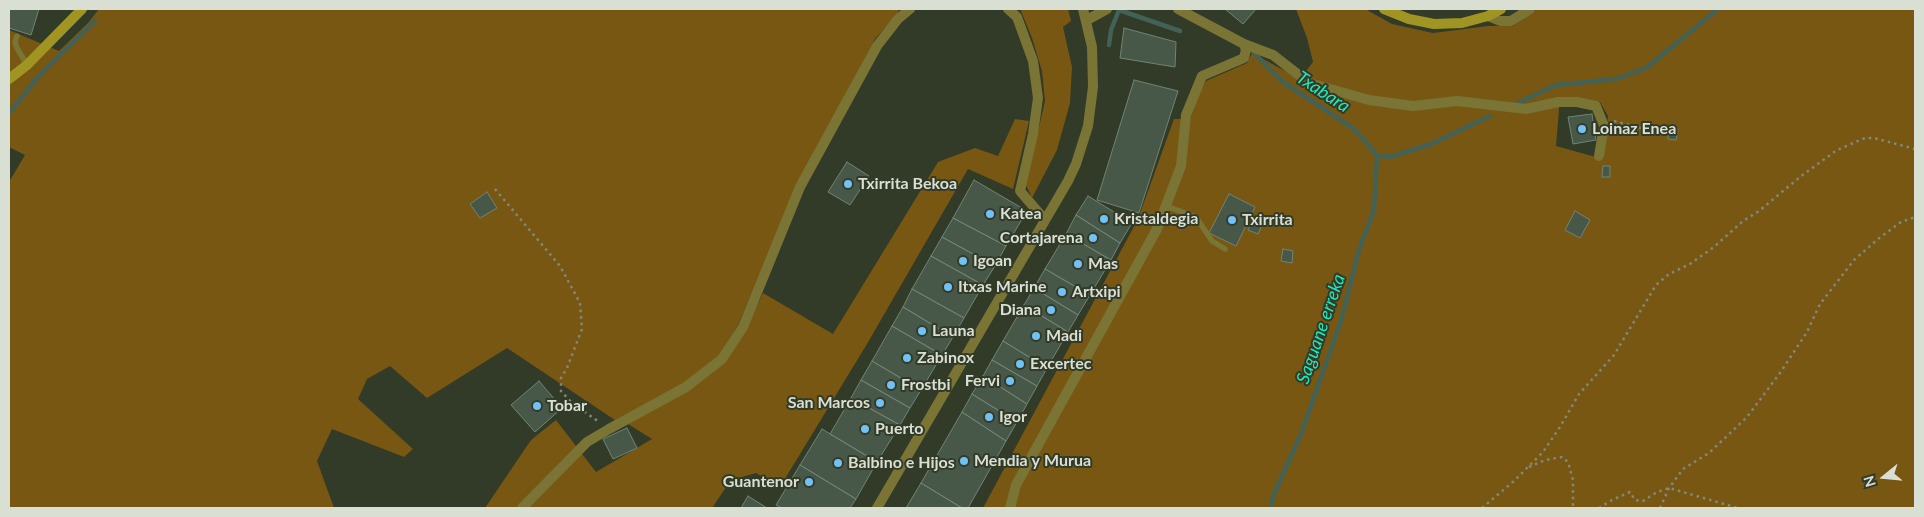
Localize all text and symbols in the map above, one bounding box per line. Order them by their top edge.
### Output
water label: Txabara [1292,67,1354,117]
place label: Loinaz Enea [1592,119,1676,139]
marker: Loinaz Enea [1576,123,1588,135]
place label: Txirrita Bekoa [858,174,957,194]
marker: Txirrita Bekoa [842,178,854,190]
place label: Katea [1000,204,1042,224]
marker: Katea [984,208,996,220]
place label: Kristaldegia [1114,209,1198,229]
place label: Txirrita [1242,210,1293,230]
marker: Kristaldegia [1098,213,1110,225]
marker: Txirrita [1226,214,1238,226]
place label: Cortajarena [1000,228,1083,248]
marker: Cortajarena [1087,232,1099,244]
place label: Igoan [973,251,1012,271]
place label: Mas [1088,254,1118,274]
marker: Igoan [957,255,969,267]
marker: Mas [1072,258,1084,270]
water label: Saguane erreka [1292,271,1350,387]
place label: Itxas Marine [958,277,1046,297]
marker: Itxas Marine [942,281,954,293]
place label: Artxipi [1072,282,1121,302]
marker: Artxipi [1056,286,1068,298]
place label: Diana [1000,300,1041,320]
marker: Diana [1045,304,1057,316]
place label: Launa [932,321,975,341]
marker: Launa [916,325,928,337]
place label: Madi [1046,326,1082,346]
marker: Madi [1030,330,1042,342]
place label: Zabinox [917,348,974,368]
marker: Zabinox [901,352,913,364]
place label: Excertec [1030,354,1091,374]
marker: Excertec [1014,358,1026,370]
place label: Fervi [965,371,1000,391]
place label: Frostbi [901,375,950,395]
marker: Fervi [1004,375,1016,387]
marker: Frostbi [885,379,897,391]
place label: San Marcos [788,393,870,413]
place label: Tobar [547,396,587,416]
marker: San Marcos [874,397,886,409]
marker: Tobar [531,400,543,412]
place label: Igor [999,407,1027,427]
marker: Igor [983,411,995,423]
place label: Puerto [875,419,923,439]
marker: Puerto [859,423,871,435]
place label: Mendia y Murua [974,451,1091,471]
north arrow [1859,452,1909,502]
place label: Balbino e Hijos [848,453,955,473]
marker: Mendia y Murua [958,455,970,467]
marker: Balbino e Hijos [832,457,844,469]
place label: Guantenor [723,472,799,492]
text: N [1859,474,1879,489]
marker: Guantenor [803,476,815,488]

